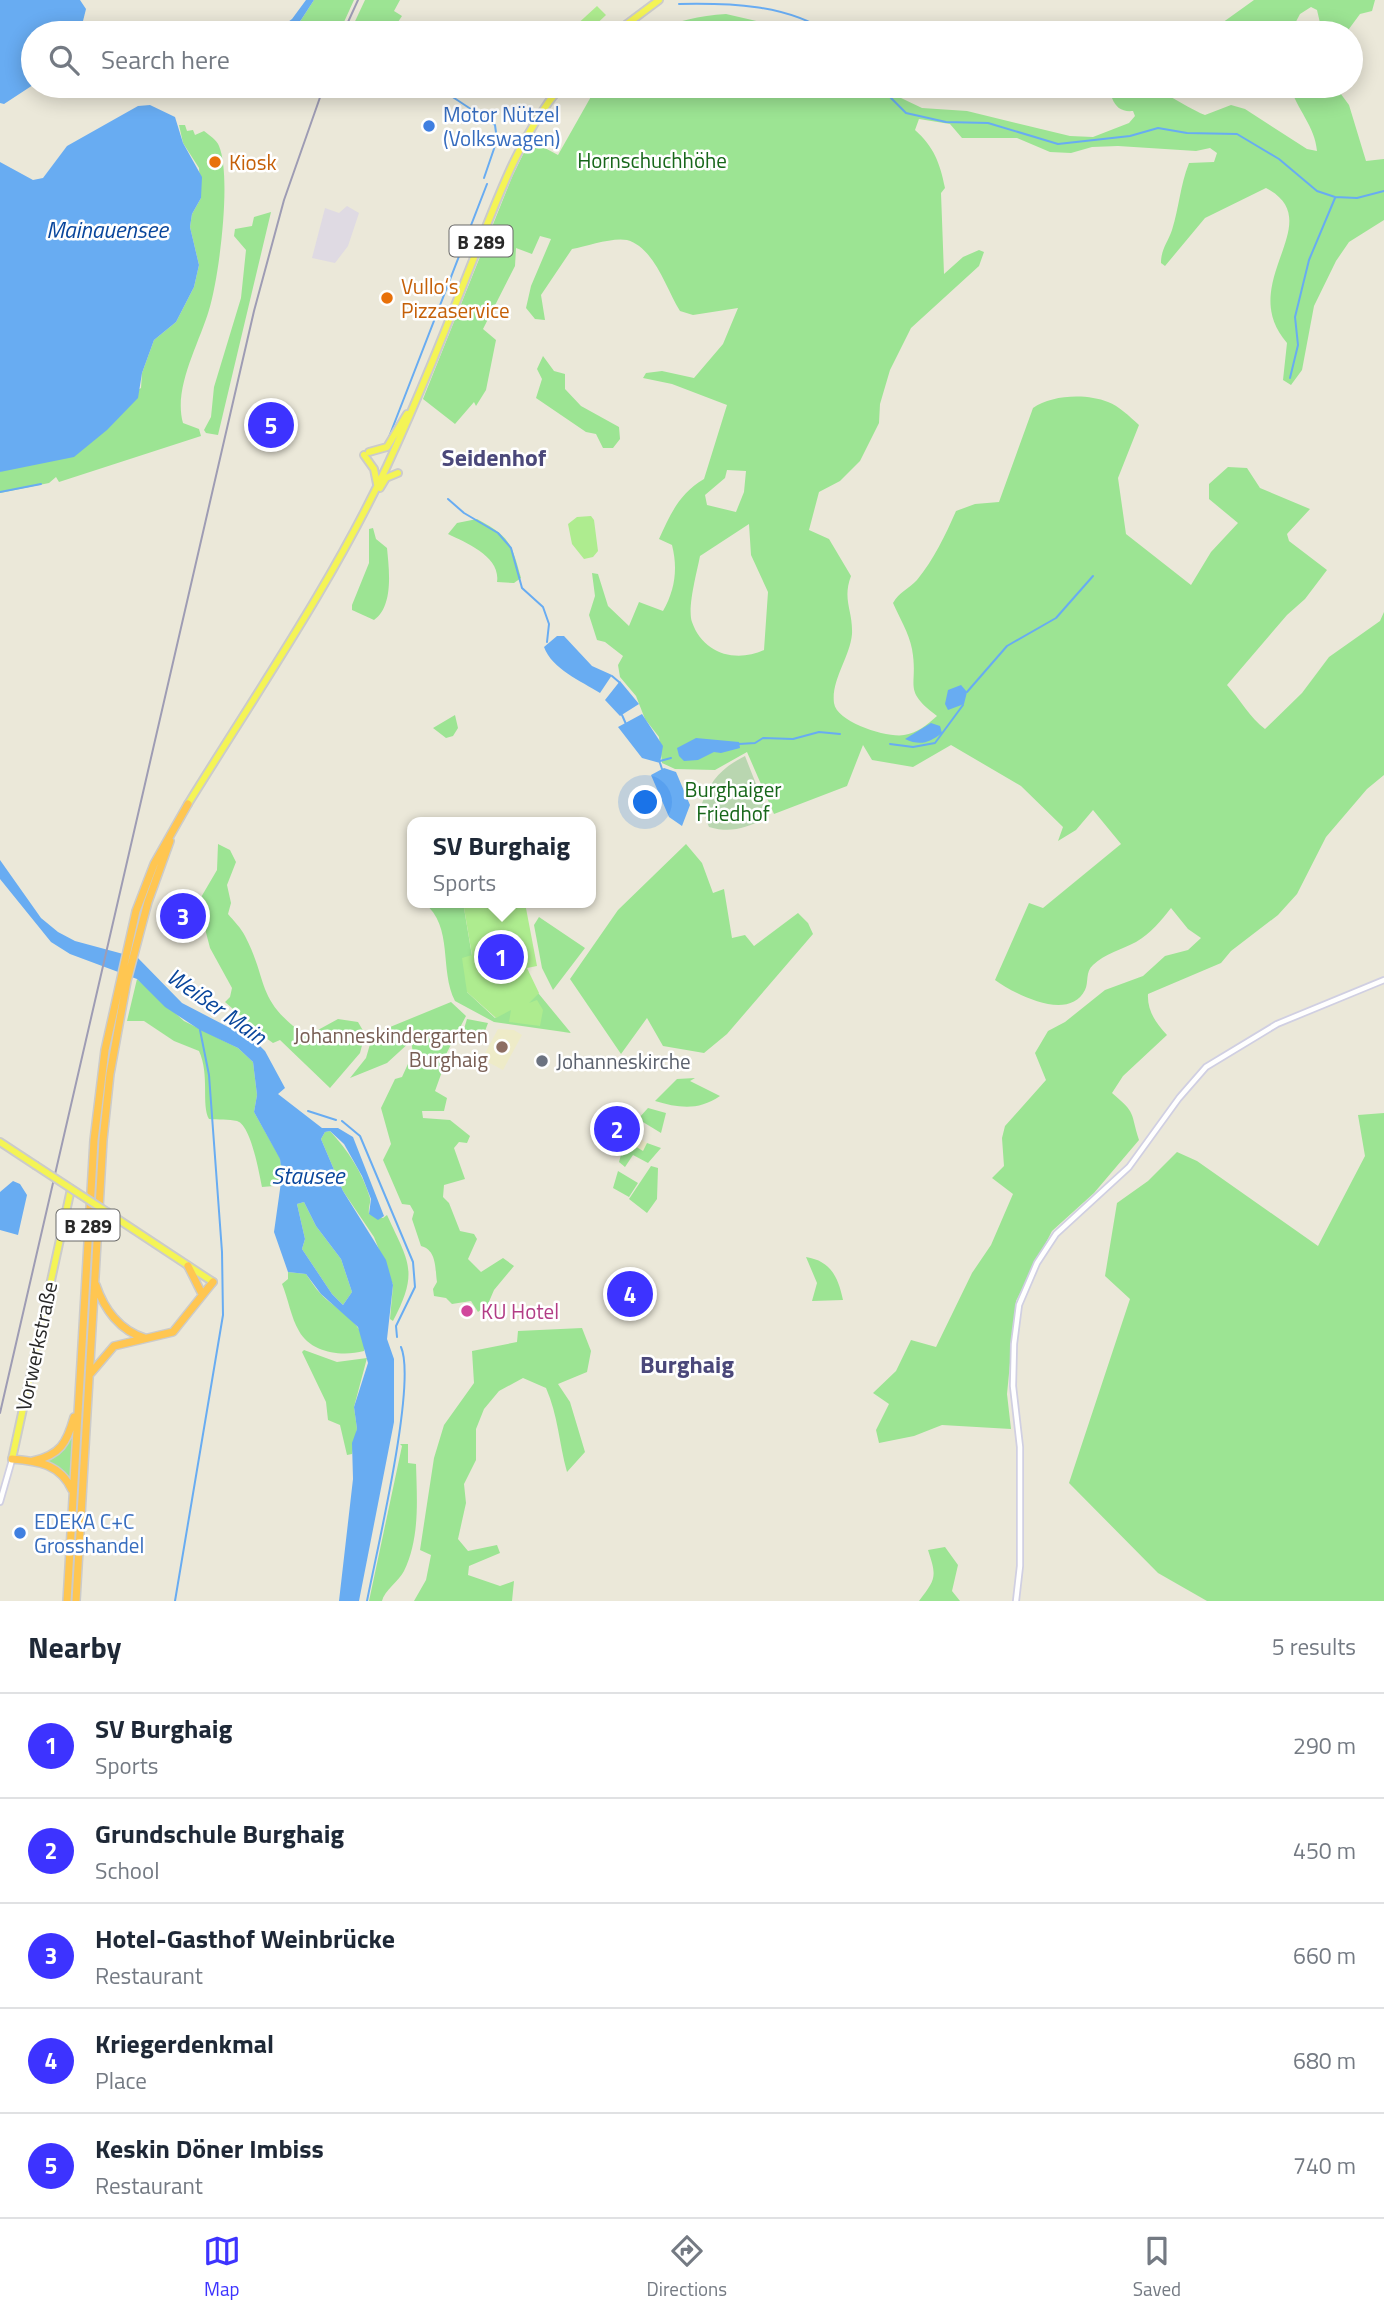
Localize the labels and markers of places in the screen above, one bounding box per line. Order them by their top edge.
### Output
place label: Motor Nützel (Volkswagen) [443,98,560,154]
marker: Motor Nützel (Volkswagen) [421,118,437,134]
place label: Kiosk [229,146,276,178]
marker: Kiosk [207,154,223,170]
place label: Vullo‘s Pizzaservice [401,270,510,326]
marker: Vullo‘s Pizzaservice [379,290,395,306]
pin: 5 [248,399,294,451]
pin: 3 [160,890,206,942]
pin: 1 [478,931,524,983]
place label: Johanneskindergarten Burghaig [294,1019,488,1075]
marker: Johanneskindergarten Burghaig [494,1039,510,1055]
place label: Johanneskirche [556,1045,691,1077]
marker: Johanneskirche [534,1053,550,1069]
pin: 2 [594,1103,640,1155]
pin: 4 [607,1268,653,1320]
place label: KU Hotel [481,1295,559,1327]
marker: KU Hotel [459,1303,475,1319]
place label: EDEKA C+C Grosshandel [34,1505,144,1561]
marker: EDEKA C+C Grosshandel [12,1525,28,1541]

